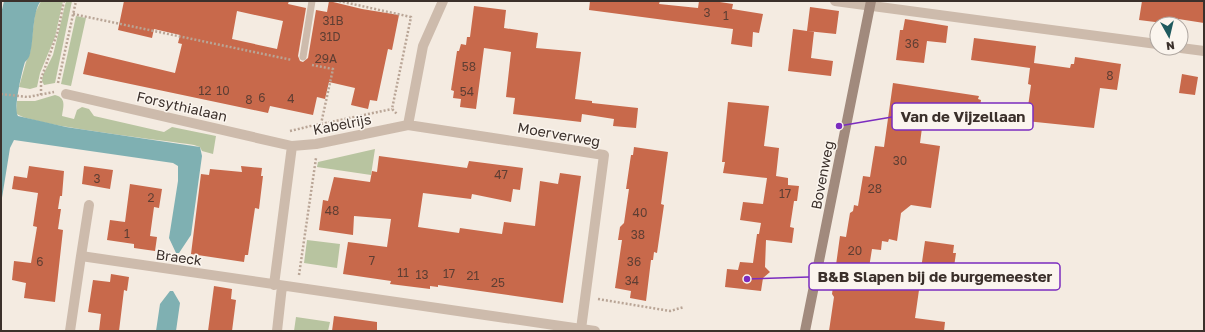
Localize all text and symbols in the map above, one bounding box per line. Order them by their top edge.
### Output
house number: 3 [703,5,711,20]
house number: 1 [723,8,729,23]
house number: 31B [323,13,343,28]
north arrow [1149,16,1189,56]
house number: 31D [319,29,341,44]
house number: 36 [905,36,919,51]
text: N [1165,39,1176,53]
house number: 29A [315,51,337,66]
house number: 58 [462,59,476,74]
house number: 8 [1106,68,1114,83]
house number: 12 [199,83,211,98]
house number: 10 [216,83,230,98]
house number: 54 [460,84,474,99]
street label: Forsythialaan [135,87,229,125]
house number: 6 [258,90,266,105]
house number: 4 [287,91,295,106]
house number: 8 [245,92,253,107]
callout: Van de Vijzellaan [892,103,1033,130]
text: Van de Vijzellaan [901,107,1025,125]
street label: Kabelrijs [311,110,373,138]
street label: Moerverweg [516,118,602,150]
street label: Bovenweg [807,139,837,211]
house number: 30 [893,153,907,168]
house number: 47 [494,167,508,182]
house number: 3 [93,171,101,186]
house number: 28 [868,181,882,196]
house number: 17 [779,186,791,201]
house number: 2 [148,190,155,205]
house number: 48 [325,203,339,218]
house number: 40 [633,205,647,220]
house number: 1 [124,226,130,241]
house number: 38 [631,227,645,242]
house number: 20 [848,243,862,258]
street label: Braeck [155,245,203,269]
house number: 7 [369,253,375,268]
house number: 6 [36,254,44,269]
house number: 36 [627,254,641,269]
callout: B&B Slapen bij de burgemeester [809,263,1060,290]
house number: 11 [397,265,409,280]
house number: 17 [443,266,455,281]
house number: 13 [416,267,428,282]
text: B&B Slapen bij de burgemeester [818,267,1053,285]
house number: 21 [467,268,480,283]
house number: 34 [625,273,639,288]
house number: 25 [491,275,505,290]

